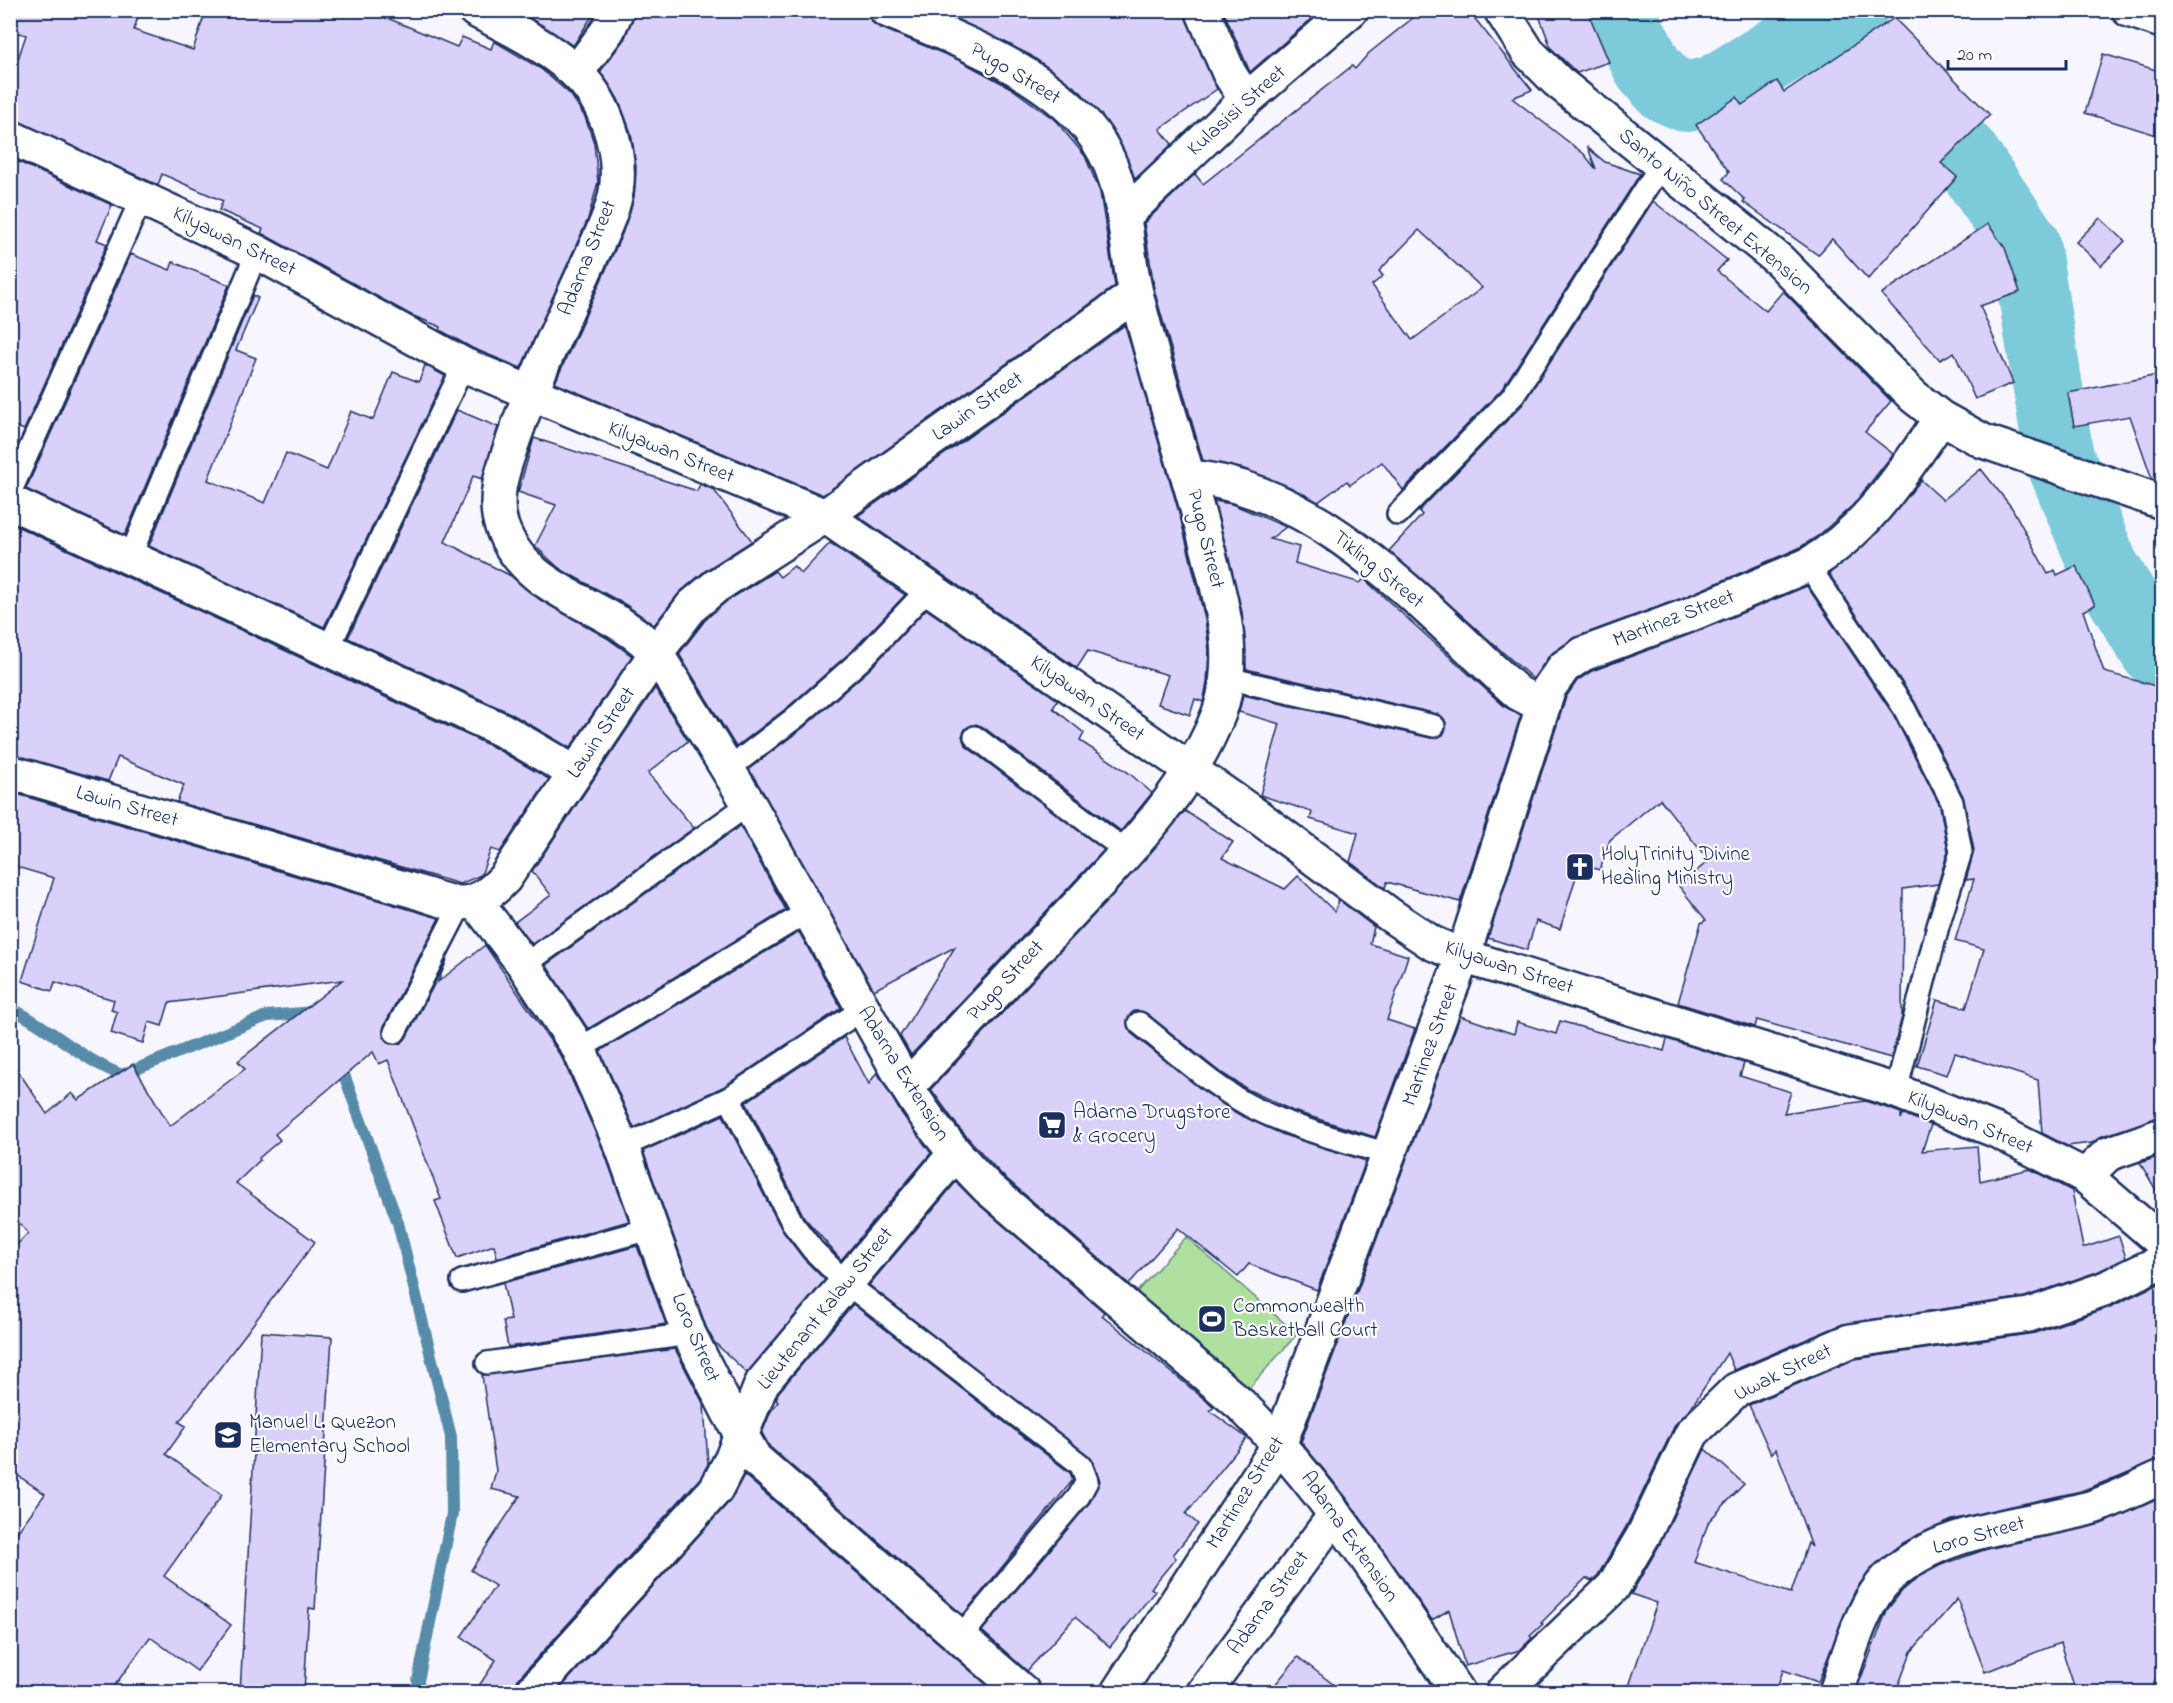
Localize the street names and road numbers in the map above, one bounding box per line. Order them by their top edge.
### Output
street label: Pugo Street [963,35,1066,115]
street label: Kulasisi Street [1181,58,1293,164]
street label: Santo Niño Street Extension [1611,122,1819,302]
street label: Adarna Street [551,196,625,320]
street label: Kilyawan Street [166,199,301,287]
street label: Lawin Street [926,365,1030,449]
street label: Kilyawan Street [602,414,739,494]
street label: Pugo Street [1176,486,1232,592]
street label: Tikling Street [1324,524,1430,618]
street label: Martinez Street [1609,582,1739,656]
street label: Kilyawan Street [1022,648,1151,751]
street label: Lawin Street [560,681,644,785]
street label: Lawin Street [72,778,182,836]
street label: Kilyawan Street [1440,933,1577,1005]
street label: Pugo Street [960,934,1053,1030]
street label: Martinez Street [1395,980,1467,1110]
street label: Adarna Extension [849,1001,957,1147]
street label: Kilyawan Street [1902,1083,2038,1165]
street label: Lieutenant Kalaw Street [751,1221,901,1397]
street label: Loro Street [663,1289,727,1387]
street label: Uwak Street [1729,1336,1837,1410]
street label: Martinez Street [1199,1431,1293,1555]
street label: Adarna Extension [1292,1465,1406,1609]
street label: Loro Street [1930,1509,2028,1563]
street label: Adarna Street [1221,1545,1317,1661]

